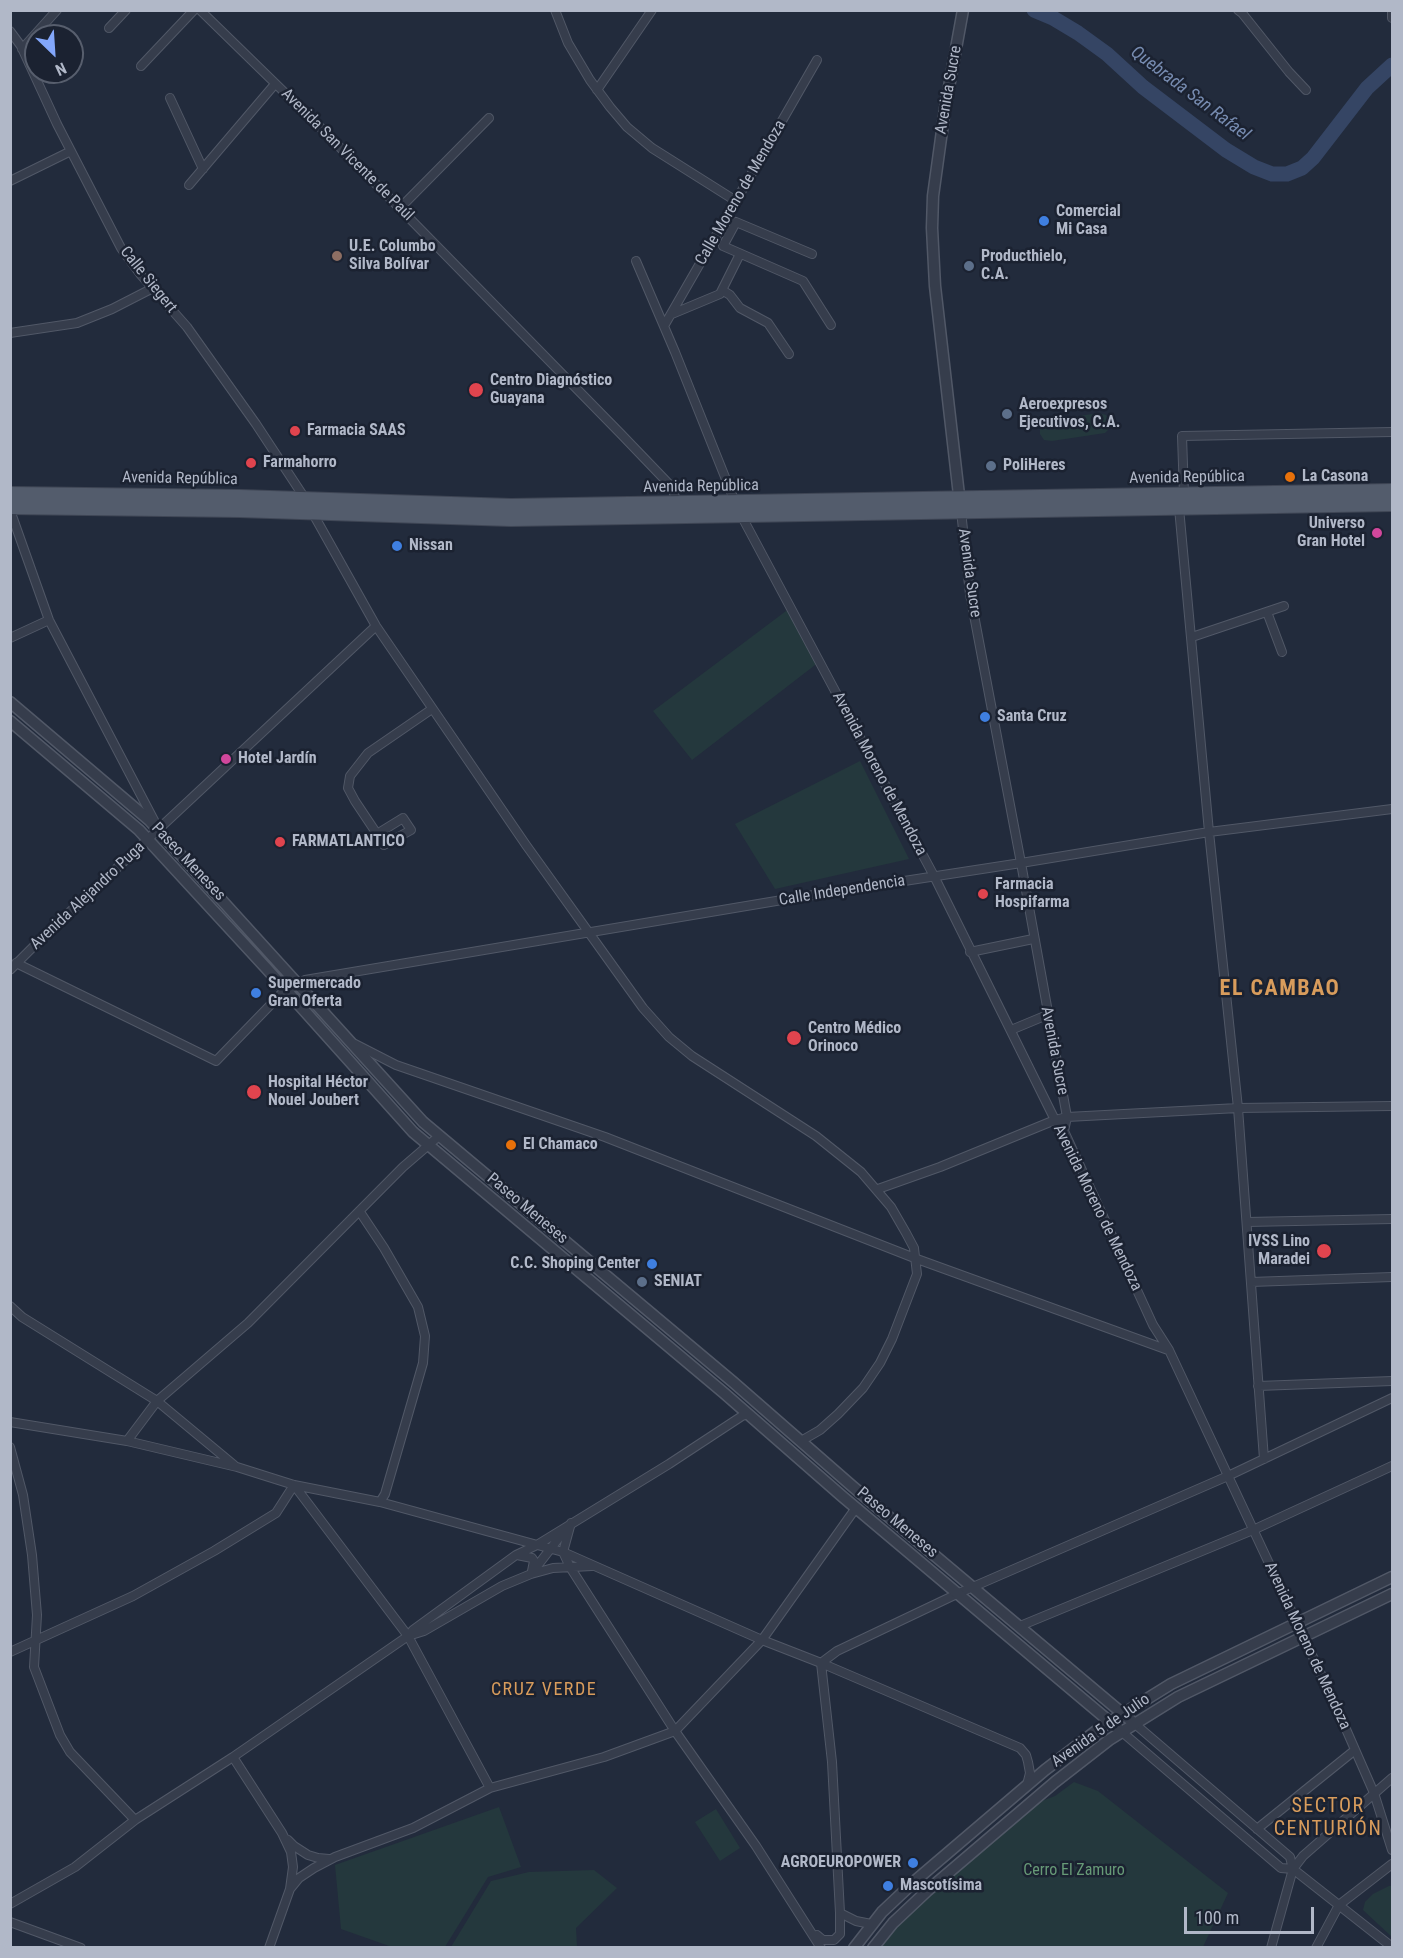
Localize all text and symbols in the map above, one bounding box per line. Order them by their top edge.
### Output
north arrow [24,24,84,84]
water label: Quebrada San Rafael [1126,42,1254,146]
street label: Avenida Sucre [932,44,966,136]
text: N [53,58,69,80]
street label: Avenida San Vicente de Paúl [277,85,417,225]
street label: Calle Moreno de Mendoza [692,117,790,269]
place label: Comercial Mi Casa [1056,202,1121,240]
marker: Comercial Mi Casa [1037,214,1051,228]
place label: U.E. Columbo Silva Bolívar [349,237,436,275]
street label: Calle Siegert [115,243,181,317]
place label: Producthielo, C.A. [981,247,1067,285]
marker: U.E. Columbo Silva Bolívar [330,249,344,263]
marker: Producthielo, C.A. [962,259,976,273]
place label: Centro Diagnóstico Guayana [490,371,612,409]
marker: Centro Diagnóstico Guayana [467,381,485,399]
place label: Aeroexpresos Ejecutivos, C.A. [1019,395,1120,433]
marker: Aeroexpresos Ejecutivos, C.A. [1000,407,1014,421]
place label: Farmacia SAAS [307,421,406,441]
marker: Farmacia SAAS [288,424,302,438]
place label: Farmahorro [263,453,337,473]
marker: Farmahorro [244,456,258,470]
place label: PoliHeres [1003,456,1066,476]
marker: PoliHeres [984,459,998,473]
street label: Avenida República [1129,467,1245,489]
place label: La Casona [1302,467,1368,487]
street label: Avenida República [122,468,238,490]
marker: La Casona [1283,470,1297,484]
street label: Avenida República [643,476,759,498]
place label: Universo Gran Hotel [1297,514,1365,552]
marker: Universo Gran Hotel [1370,526,1384,540]
street label: Avenida Sucre [953,527,985,619]
place label: Nissan [409,536,453,556]
marker: Nissan [390,539,404,553]
street label: Avenida Moreno de Mendoza [828,689,930,859]
place label: Santa Cruz [997,707,1067,727]
marker: Santa Cruz [978,710,992,724]
place label: Hotel Jardín [238,749,317,769]
marker: Hotel Jardín [219,752,233,766]
street label: Paseo Meneses [147,819,229,905]
place label: FARMATLANTICO [292,832,405,852]
marker: FARMATLANTICO [273,835,287,849]
street label: Avenida Alejandro Puga [27,838,149,954]
street label: Calle Independencia [778,872,906,910]
place label: Farmacia Hospifarma [995,875,1069,913]
marker: Farmacia Hospifarma [976,887,990,901]
place label: Supermercado Gran Oferta [268,974,361,1012]
district label: EL CAMBAO [1220,976,1340,1002]
marker: Supermercado Gran Oferta [249,986,263,1000]
street label: Avenida Sucre [1036,1005,1072,1097]
place label: Centro Médico Orinoco [808,1019,901,1057]
marker: Centro Médico Orinoco [785,1029,803,1047]
place label: Hospital Héctor Nouel Joubert [268,1073,368,1111]
marker: Hospital Héctor Nouel Joubert [245,1083,263,1101]
street label: Avenida Moreno de Mendoza [1048,1122,1146,1294]
place label: El Chamaco [523,1135,598,1155]
marker: El Chamaco [504,1138,518,1152]
street label: Paseo Meneses [483,1170,571,1248]
place label: IVSS Lino Maradei [1248,1232,1310,1270]
marker: IVSS Lino Maradei [1315,1242,1333,1260]
place label: C.C. Shoping Center [510,1254,640,1274]
marker: C.C. Shoping Center [645,1257,659,1271]
place label: SENIAT [654,1272,702,1292]
marker: SENIAT [635,1275,649,1289]
street label: Paseo Meneses [853,1484,941,1562]
street label: Avenida Moreno de Mendoza [1260,1559,1354,1733]
district label: CRUZ VERDE [491,1679,597,1701]
street label: Avenida 5 de Julio [1048,1690,1154,1772]
district label: SECTOR CENTURIÓN [1274,1795,1382,1842]
place label: AGROEUROPOWER [781,1853,901,1873]
marker: AGROEUROPOWER [906,1856,920,1870]
park label: Cerro El Zamuro [1023,1861,1125,1881]
place label: Mascotísima [900,1876,982,1896]
marker: Mascotísima [881,1879,895,1893]
scale bar [1187,1895,1318,1933]
text: 100 m [1195,1907,1239,1928]

